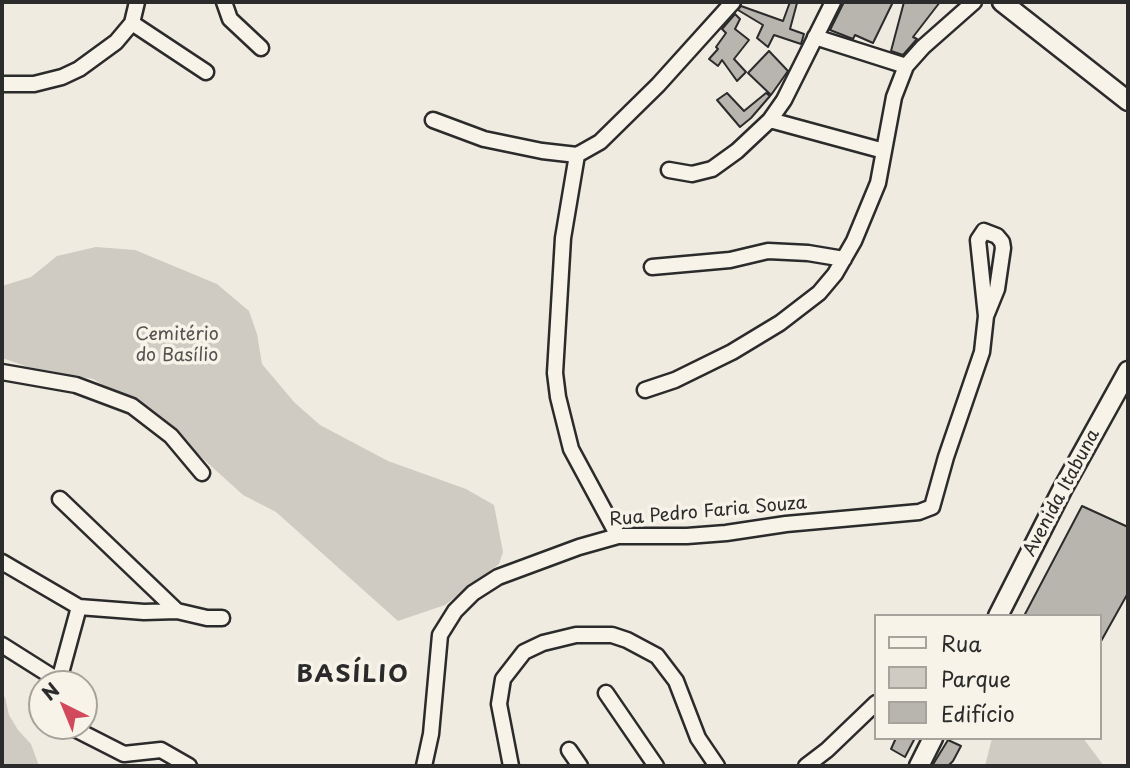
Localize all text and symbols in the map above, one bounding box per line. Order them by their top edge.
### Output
park label: Cemitério do Basílio [135,324,219,366]
street label: Avenida Itabuna [1019,426,1105,560]
street label: Rua Pedro Faria Souza [608,493,808,531]
legend [874,614,1102,740]
text: Rua [941,627,981,659]
district label: BASÍLIO [297,661,409,689]
text: Parque [941,662,1011,694]
north arrow [28,670,98,740]
text: N [35,676,65,706]
text: Edifício [941,697,1015,729]

